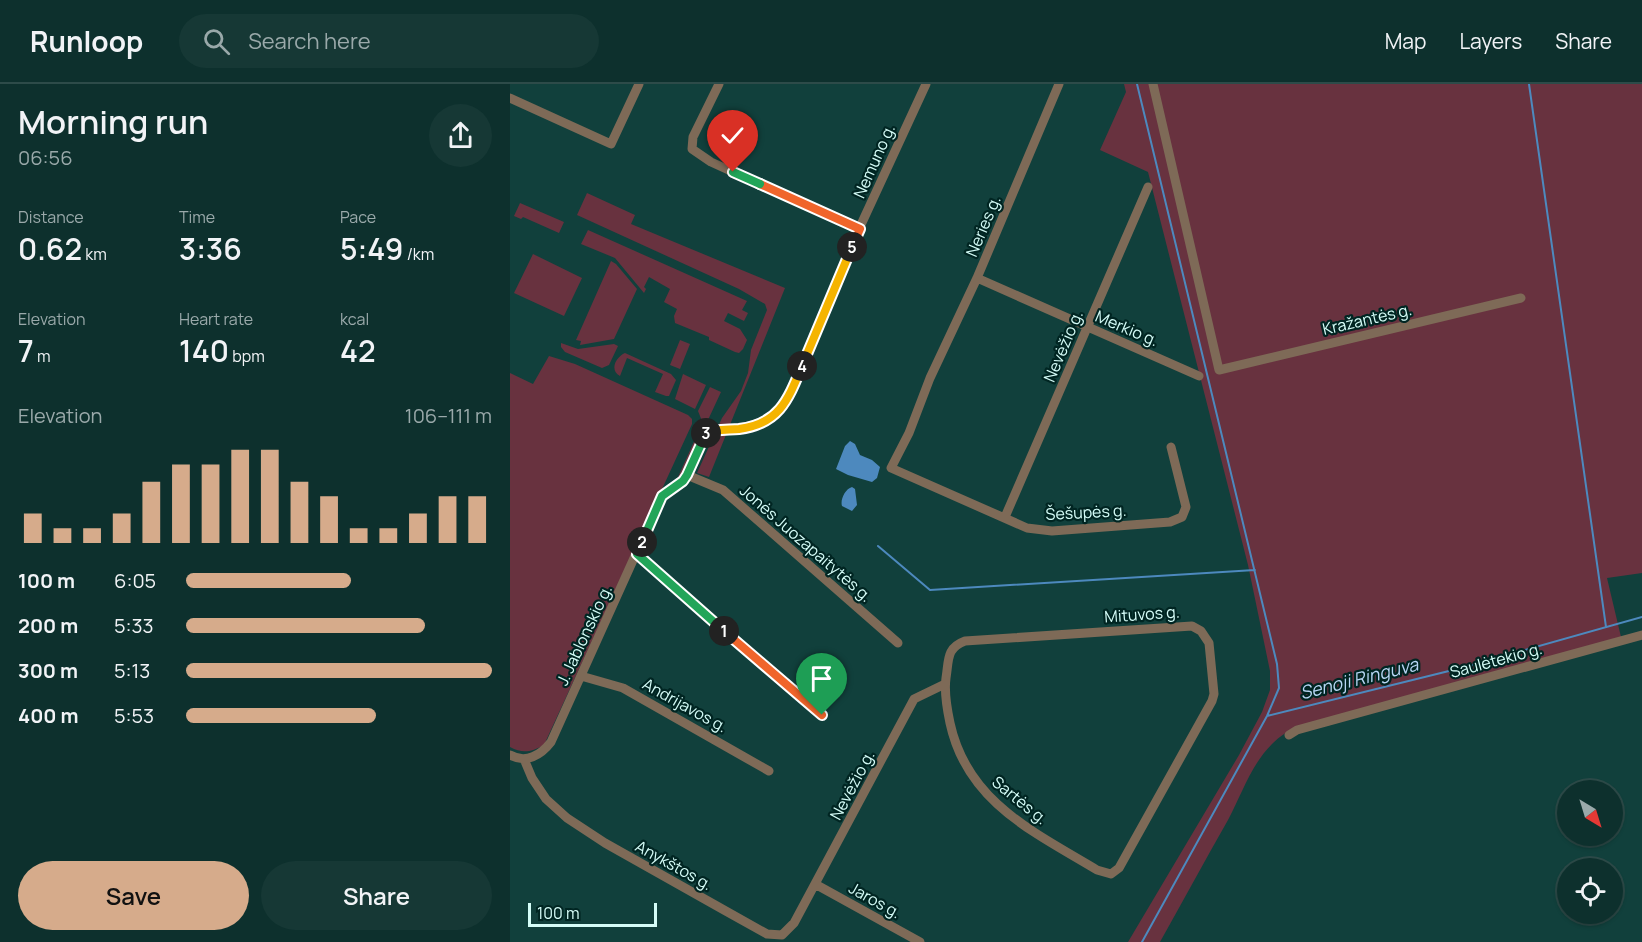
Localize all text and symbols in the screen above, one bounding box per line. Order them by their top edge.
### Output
search box [179,14,599,68]
text: Runloop [30,22,143,60]
icon: search [200,25,233,58]
text: Search here [248,26,371,56]
text: Map [1385,27,1426,55]
text: Layers [1459,27,1522,55]
text: Share [1555,27,1612,55]
text: Morning run [18,99,208,144]
button: share [429,104,492,167]
pin [707,110,758,172]
icon: check [716,119,749,152]
street label: Nemuno g. [848,121,900,201]
text: 06:56 [18,144,73,171]
street label: Neries g. [960,192,1006,260]
text: Distance [18,206,84,228]
text: Time [179,206,215,228]
text: Pace [340,206,376,228]
text: 0.62 [18,228,82,269]
text: 3:36 [179,228,242,269]
text: 5:49 [340,228,403,269]
pin: 5 [837,232,867,262]
text: 5 [847,236,857,258]
text: km [82,243,107,265]
text: /km [403,243,434,265]
street label: Kražantės g. [1320,298,1414,340]
street label: Merkio g. [1092,305,1162,351]
street label: Nevėžio g. [1038,307,1088,385]
text: Elevation [18,308,86,330]
text: Heart rate [179,308,253,330]
text: kcal [340,308,369,330]
text: 7 [18,330,34,371]
text: 140 [179,330,229,371]
text: 42 [340,330,376,371]
text: m [34,345,50,367]
text: bpm [229,345,265,367]
pin: 4 [787,351,817,381]
text: 4 [797,355,807,377]
text: Elevation [18,402,102,429]
text: 106–111 m [405,402,492,429]
pin: 3 [691,418,721,448]
text: 3 [701,422,711,444]
street label: Jonės Juozapaitytės g. [735,479,877,607]
street label: Šešupės g. [1045,499,1127,525]
pin: 2 [627,527,657,557]
text: 2 [637,531,647,553]
text: 100 m [18,567,75,594]
text: 6:05 [114,567,156,594]
street label: J. Jablonskio g. [551,581,617,689]
street label: Mituvos g. [1104,600,1180,628]
text: 200 m [18,612,78,639]
text: 5:33 [114,612,154,639]
pin: 1 [709,616,739,646]
text: 1 [720,620,728,642]
street label: Saulėtekio g. [1447,637,1545,683]
water label: Senoji Ringuva [1297,651,1421,704]
pin [796,653,847,715]
text: 300 m [18,657,78,684]
text: 5:13 [114,657,150,684]
icon: arrive [805,662,838,695]
street label: Andrijavos g. [639,673,731,737]
text: 400 m [18,702,78,729]
text: 5:53 [114,702,154,729]
street label: Nevėžio g. [824,746,880,824]
street label: Sartės g. [988,771,1052,829]
north arrow [1557,780,1623,846]
map controls [1557,780,1623,924]
street label: Anykštos g. [632,835,716,895]
button: locate [1557,858,1623,924]
button: Save [18,861,249,930]
button: Share [261,861,492,930]
street label: Jaros g. [845,877,905,923]
scale bar [528,900,657,928]
text: 100 m [537,902,580,924]

